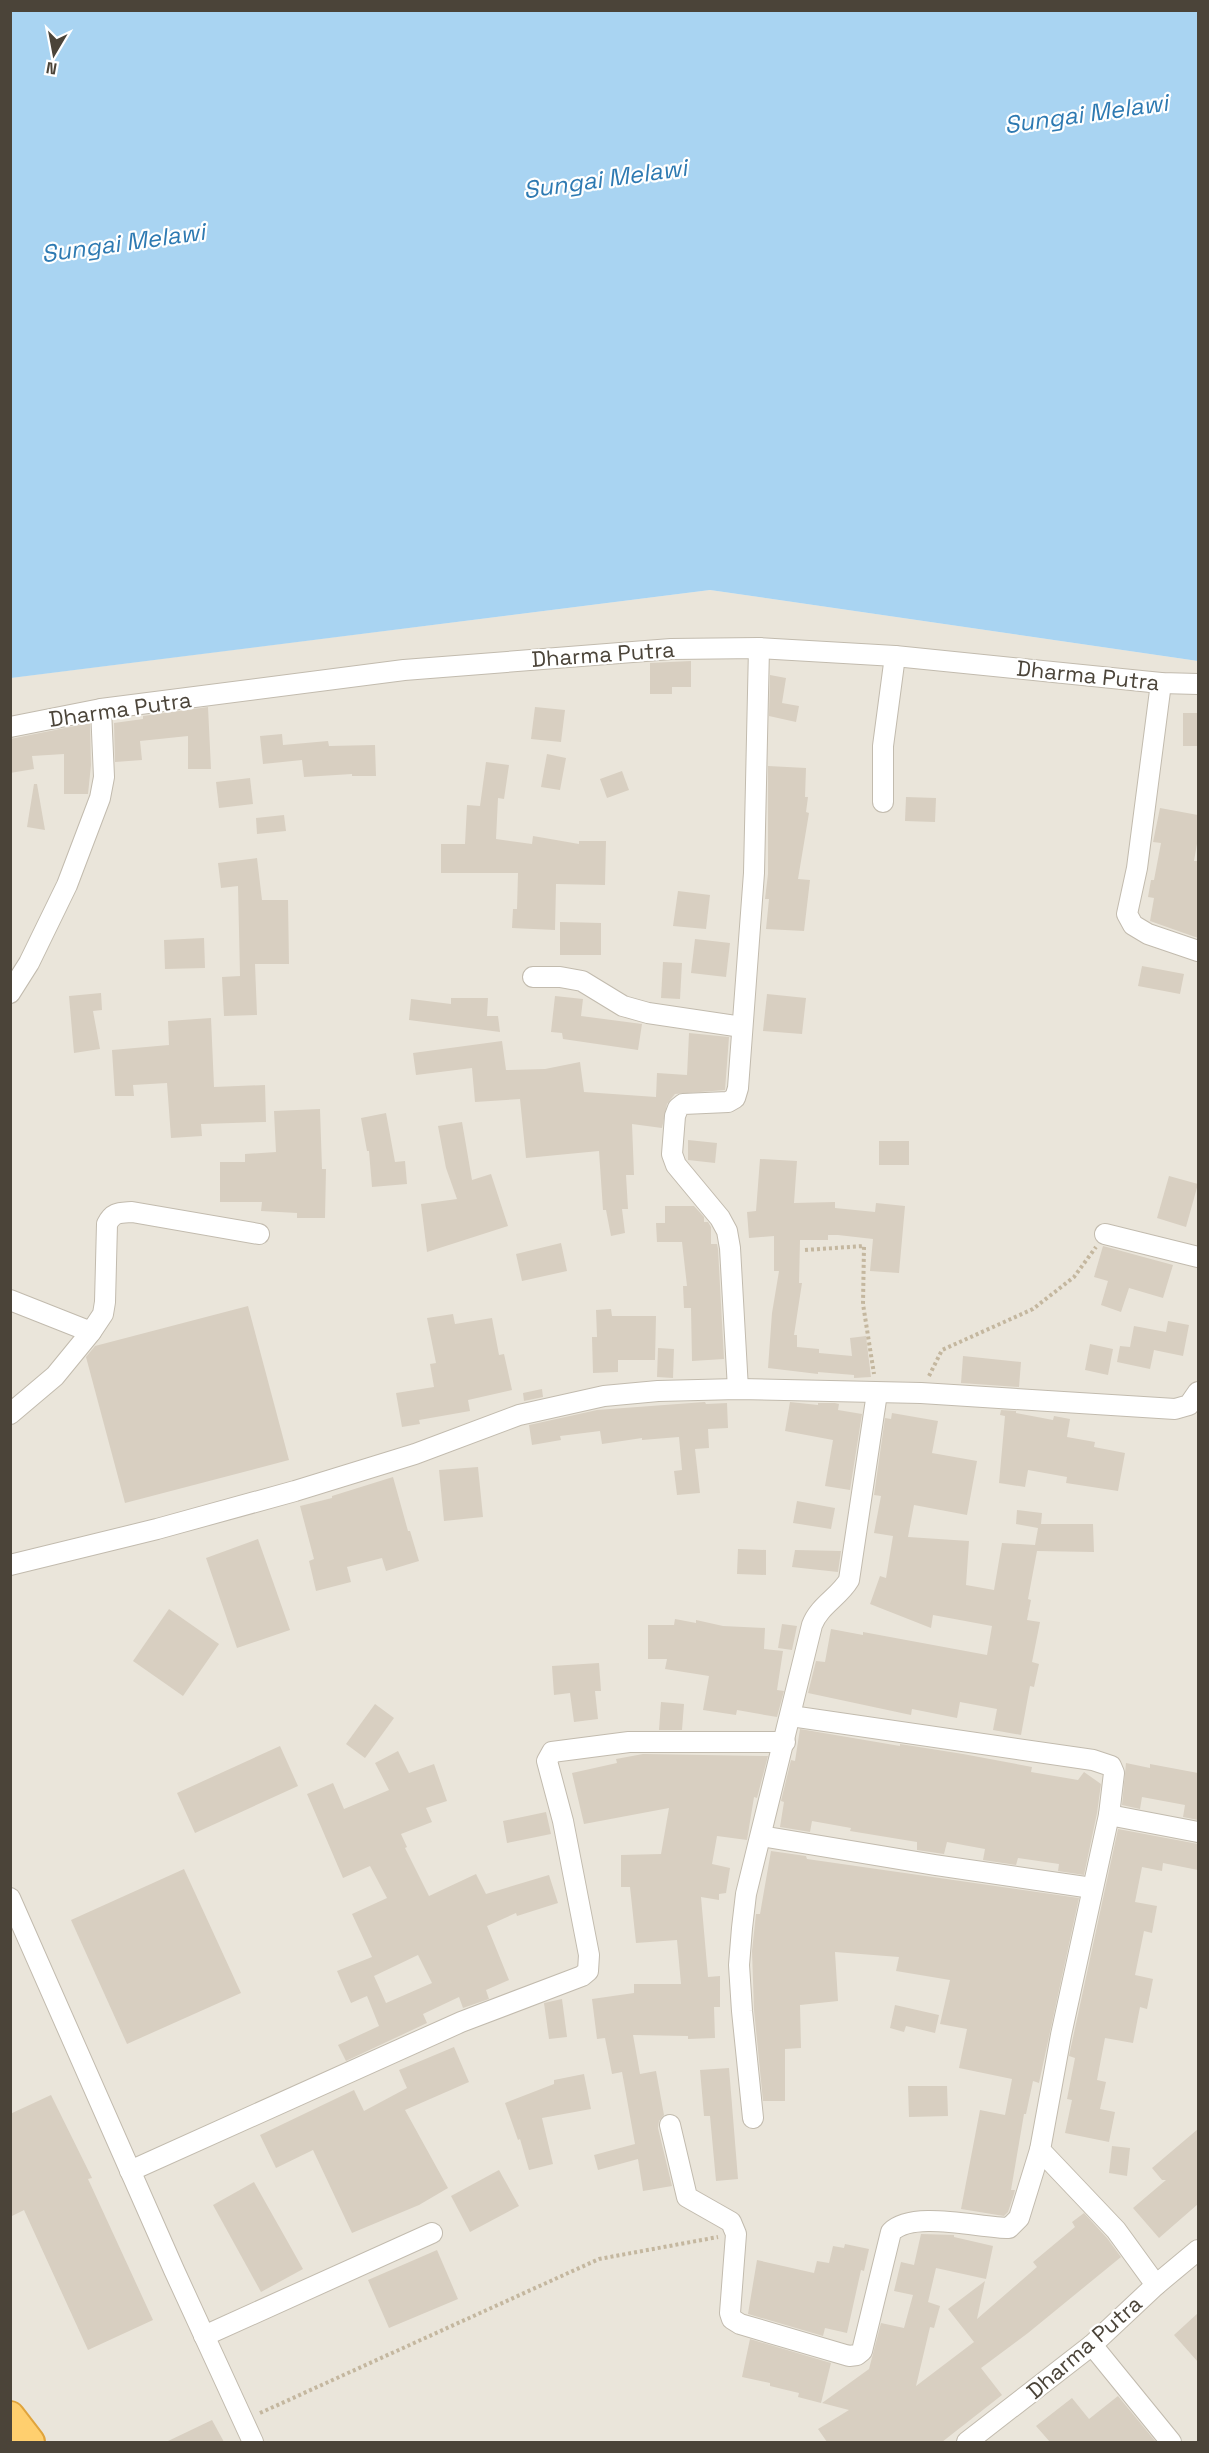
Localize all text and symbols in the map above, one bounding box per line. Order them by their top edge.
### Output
north arrow [24,24,84,84]
text: N [44,57,59,80]
water label: Sungai Melawi [1002,86,1173,140]
water label: Sungai Melawi [521,151,692,205]
water label: Sungai Melawi [39,215,210,269]
street label: Dharma Putra [530,635,676,673]
street label: Dharma Putra [1015,654,1161,696]
street label: Dharma Putra [47,685,193,733]
street label: Dharma Putra [1021,2289,1148,2405]

